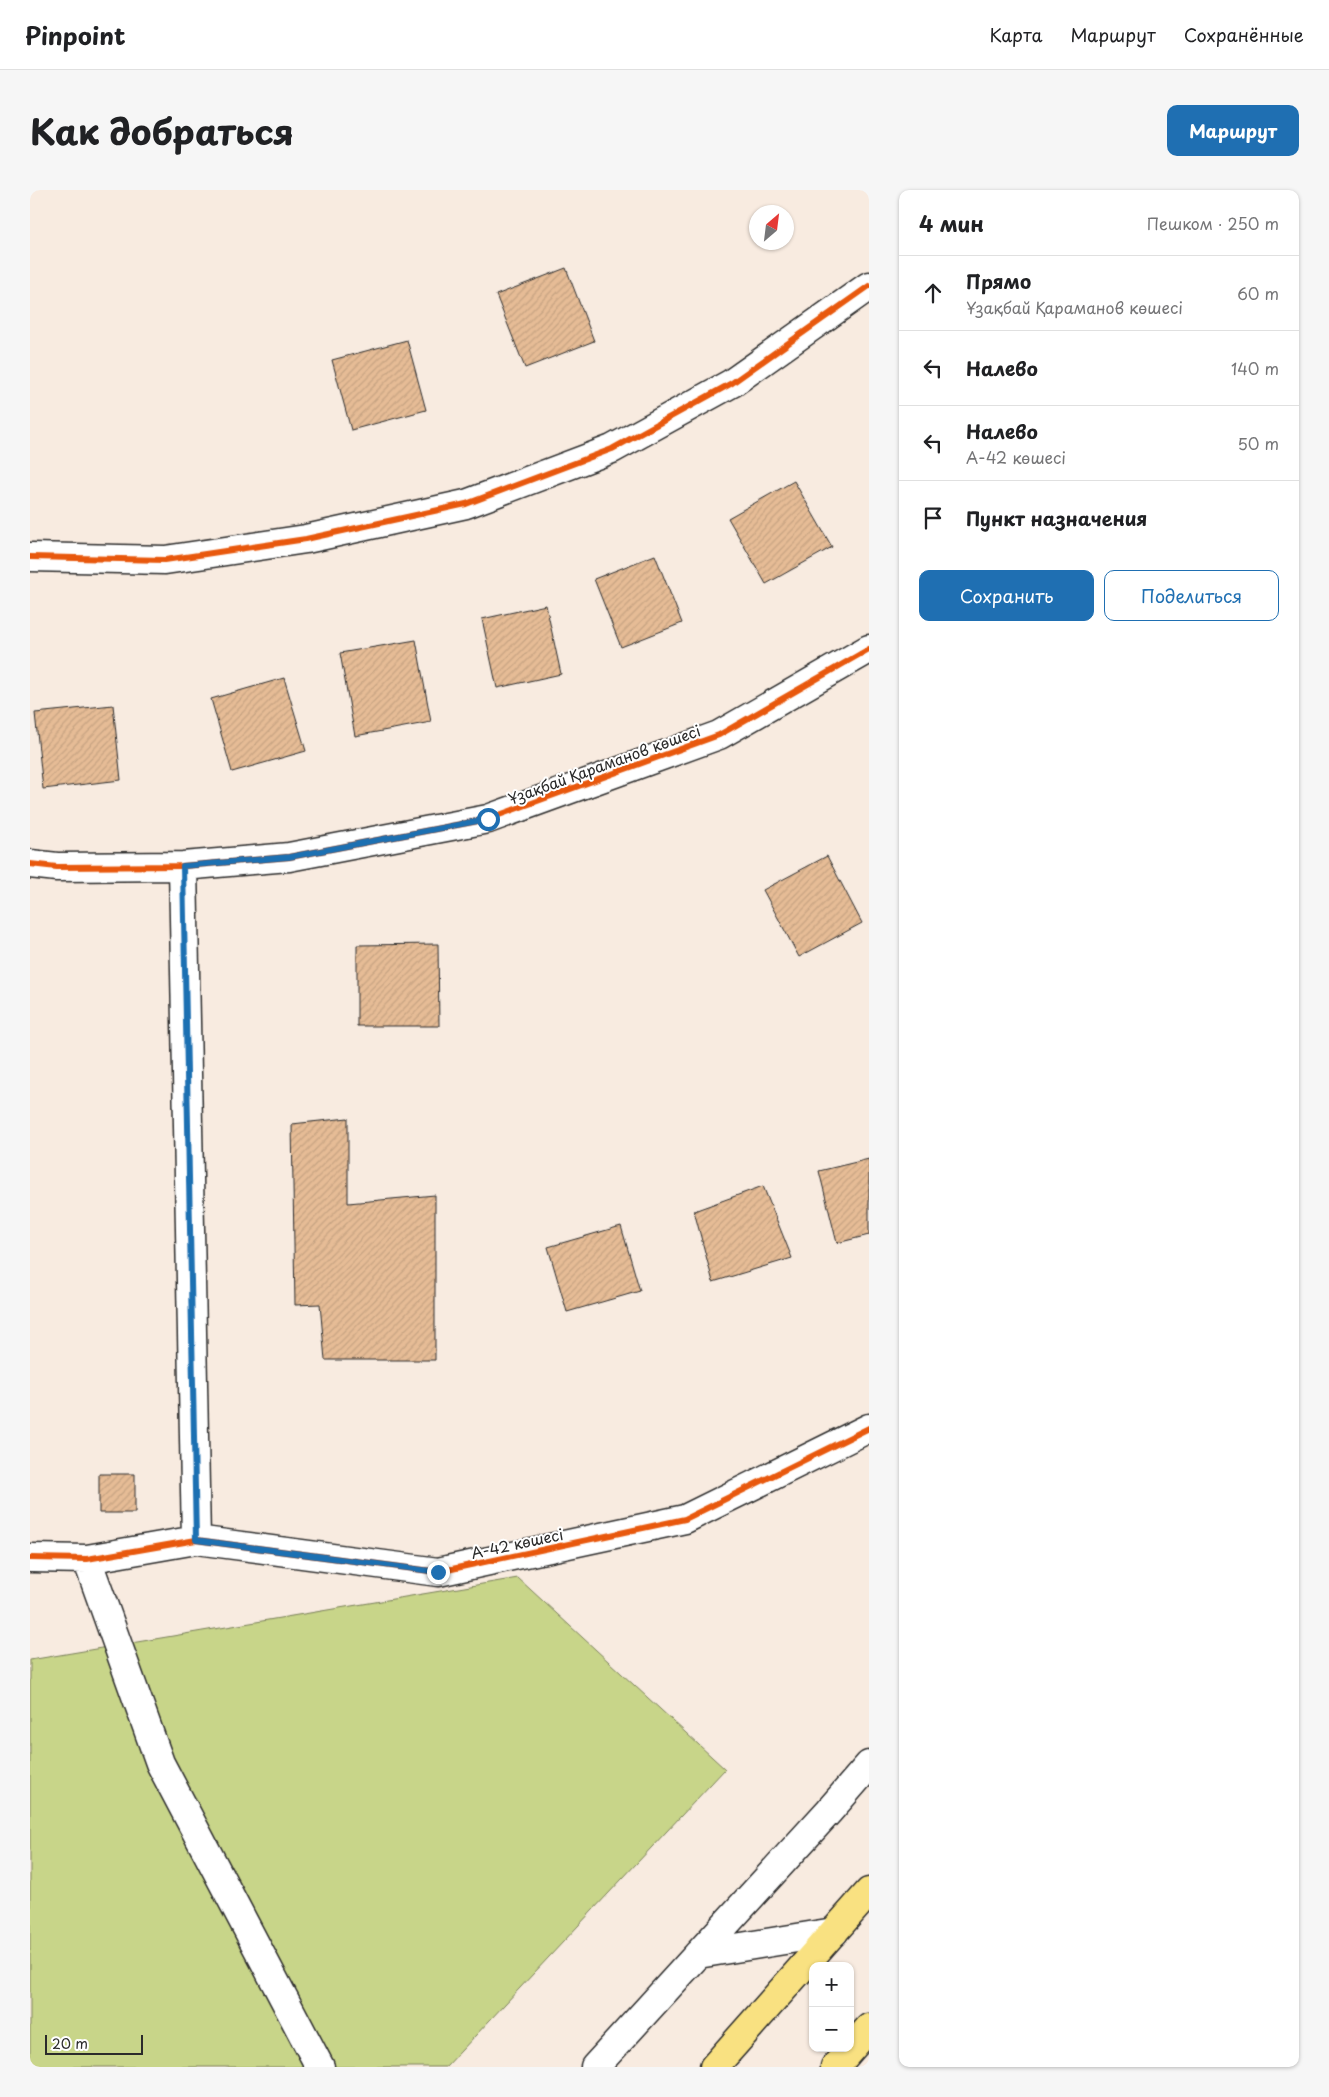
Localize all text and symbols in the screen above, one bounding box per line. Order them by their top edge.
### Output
text: Pinpoint [25,17,126,53]
text: Карта [990,21,1042,48]
text: Маршрут [1070,21,1156,48]
text: Сохранённые [1184,21,1304,48]
text: Как добраться [30,104,294,157]
button: Маршрут [1167,105,1299,156]
north arrow [749,205,794,250]
text: 4 мин [919,207,984,239]
text: Пешком · 250 m [1147,211,1279,235]
text: Прямо [966,267,1031,295]
icon: ahead [919,279,947,307]
text: 60 m [1237,281,1279,305]
text: Ұзақбай Қараманов көшесі [966,295,1183,319]
icon: left [919,354,947,382]
text: Налево [966,354,1038,382]
text: 140 m [1231,356,1279,380]
text: Налево [966,417,1038,445]
icon: left [919,429,947,457]
text: 50 m [1238,431,1279,455]
text: А-42 көшесі [966,445,1066,469]
icon: arrive [919,504,947,532]
text: Пункт назначения [966,504,1147,532]
button: Сохранить [919,570,1094,621]
button: Поделиться [1104,570,1279,621]
street label: Ұзақбай Қараманов көшесі [505,718,703,810]
route start [477,808,500,831]
street label: А-42 көшесі [469,1522,565,1564]
route end [427,1561,450,1584]
map controls [809,1962,854,2052]
button: + [809,1962,854,2007]
button: − [809,2007,854,2052]
scale bar [45,2032,142,2055]
text: 20 m [52,2033,88,2054]

